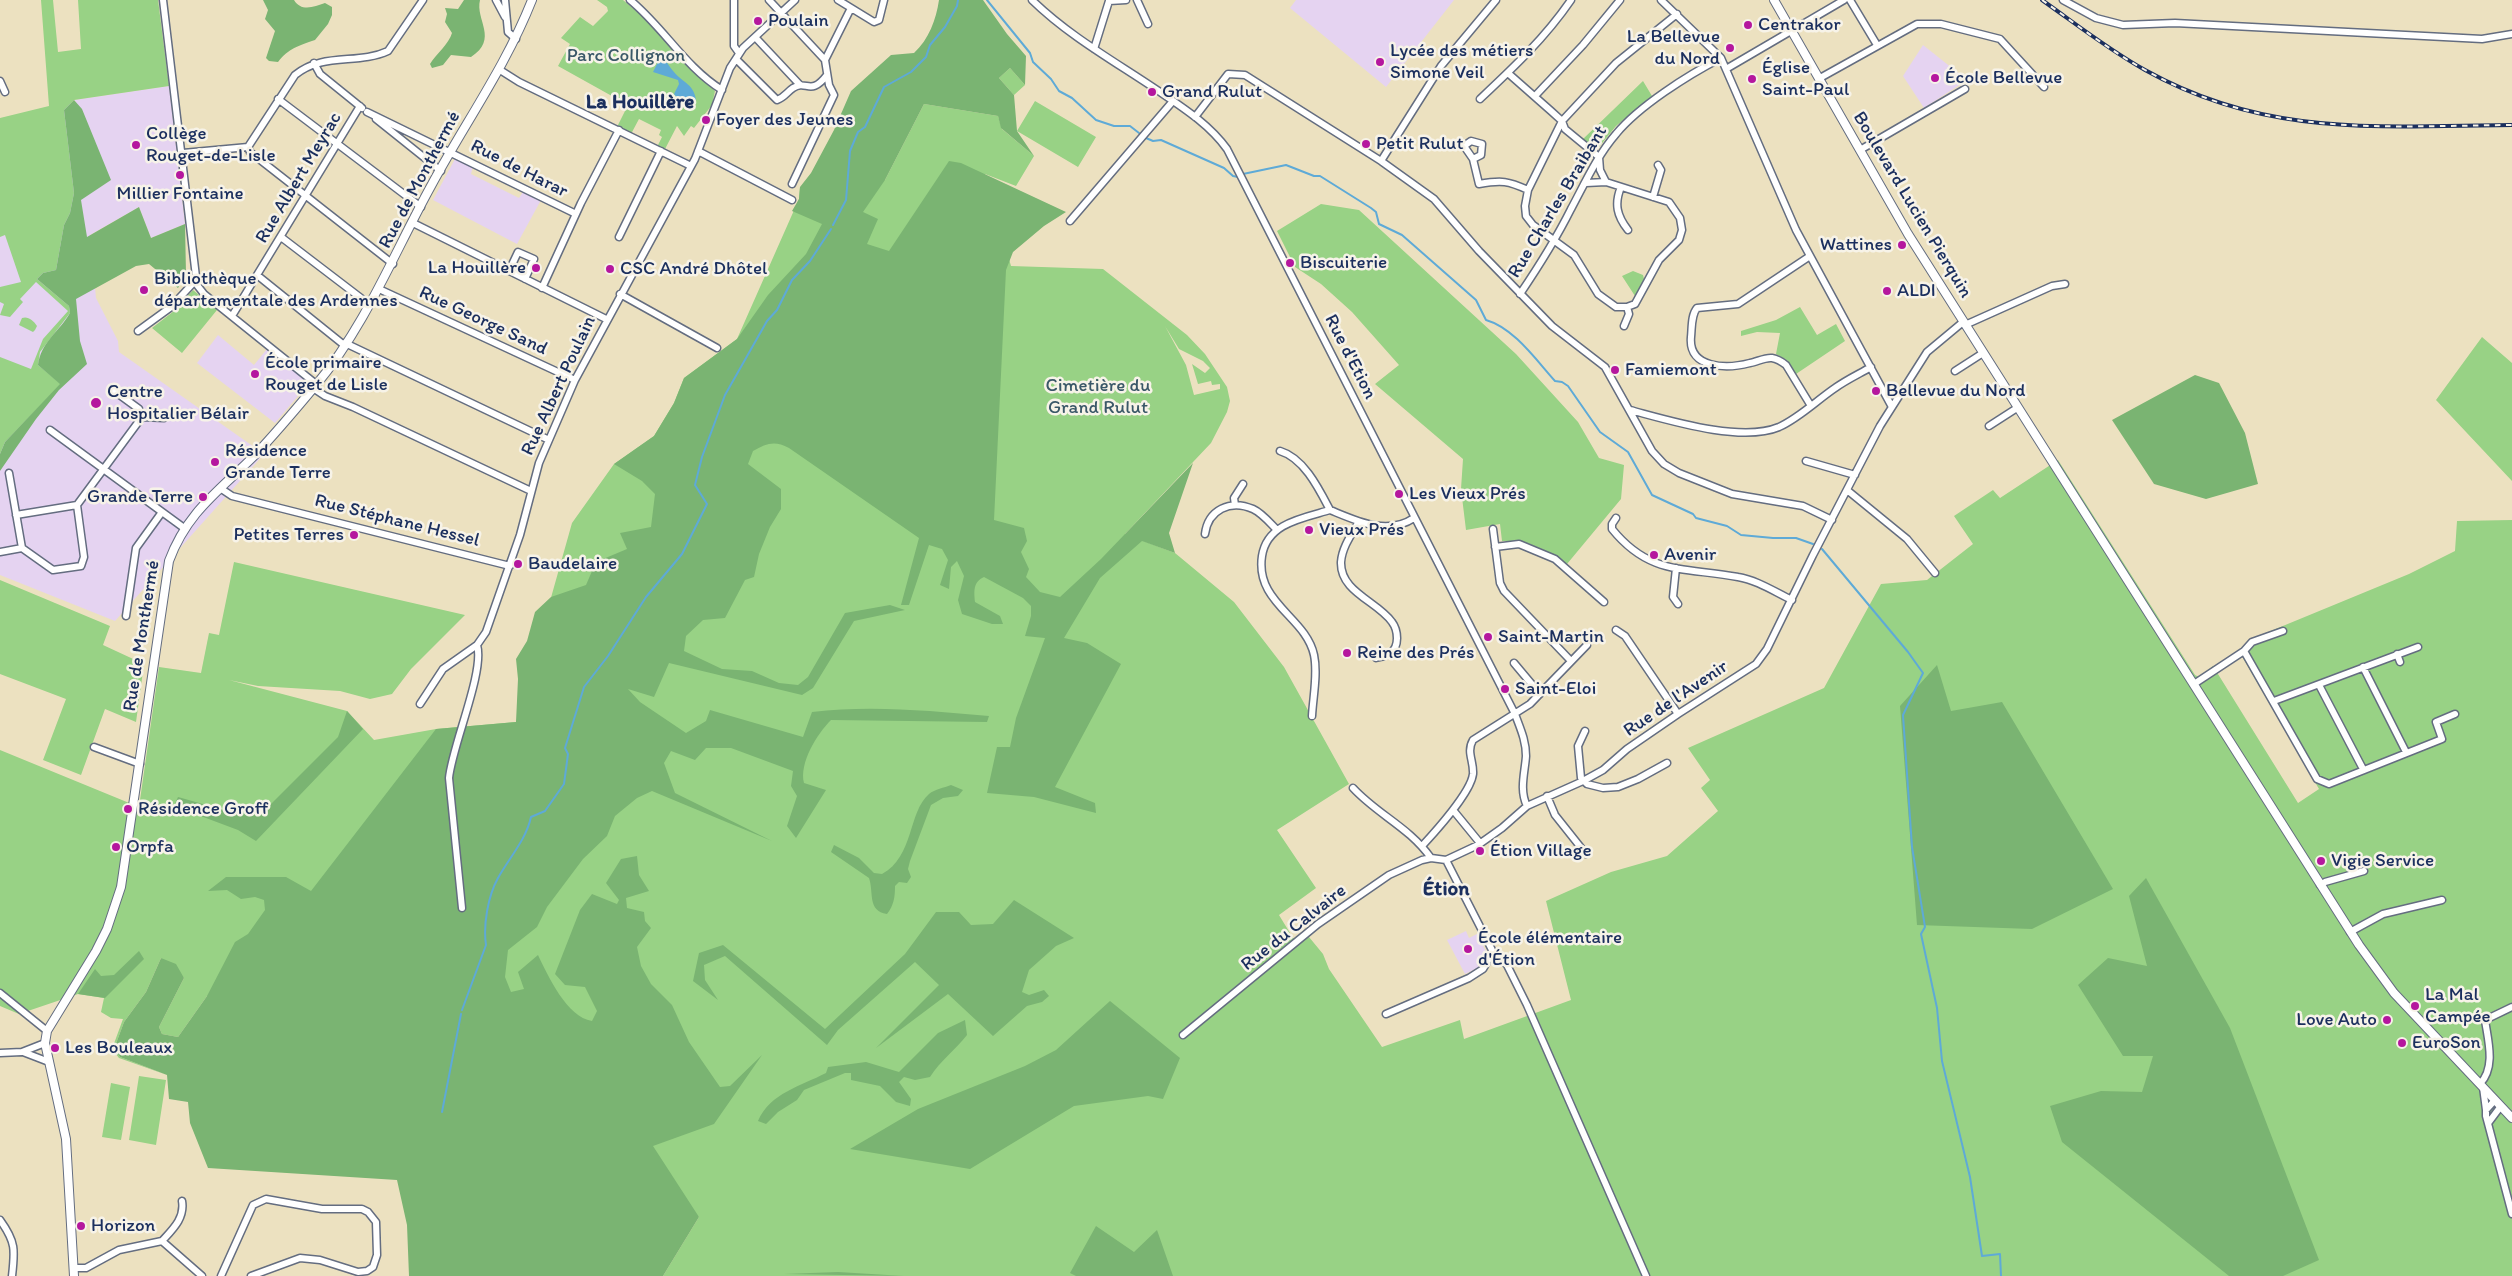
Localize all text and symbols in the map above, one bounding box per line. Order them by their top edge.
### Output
place label: Poulain [768,10,829,32]
place label: Centrakor [1758,14,1841,36]
marker: Poulain [752,15,764,27]
marker: Centrakor [1742,19,1754,31]
place label: La Bellevue du Nord [1627,26,1720,70]
place label: Lycée des métiers Simone Veil [1390,40,1533,84]
marker: La Bellevue du Nord [1724,42,1736,54]
park label: Parc Collignon [567,45,685,67]
marker: Lycée des métiers Simone Veil [1374,56,1386,68]
place label: Église Saint-Paul [1762,57,1849,101]
place label: École Bellevue [1945,67,2062,89]
marker: École Bellevue [1929,72,1941,84]
marker: Église Saint-Paul [1746,73,1758,85]
place label: Grand Rulut [1162,81,1262,103]
marker: Grand Rulut [1146,86,1158,98]
district label: La Houillère [586,90,694,116]
street label: Rue de Monthermé [374,107,466,253]
street label: Rue Albert Meyrac [251,108,347,248]
street label: Boulevard Lucien Pierquin [1847,108,1977,302]
place label: Foyer des Jeunes [716,109,854,131]
marker: Foyer des Jeunes [700,114,712,126]
street label: Rue Charles Braibant [1503,121,1613,283]
place label: Collège Rouget-de-Lisle [146,123,276,167]
place label: Petit Rulut [1376,133,1464,155]
street label: Rue de Harar [467,135,571,203]
marker: Petit Rulut [1360,138,1372,150]
marker: Collège Rouget-de-Lisle [130,139,142,151]
marker: Millier Fontaine [174,169,186,181]
place label: Millier Fontaine [116,183,244,205]
place label: Wattines [1820,234,1892,256]
marker: Wattines [1896,239,1908,251]
place label: Biscuiterie [1300,252,1387,274]
place label: La Houillère [428,257,526,279]
marker: Biscuiterie [1284,257,1296,269]
place label: CSC André Dhôtel [620,258,767,280]
marker: La Houillère [530,262,542,274]
marker: CSC André Dhôtel [604,263,616,275]
place label: Bibliothèque départementale des Ardennes [154,268,398,312]
place label: ALDI [1897,280,1936,302]
street label: Rue George Sand [415,281,551,361]
marker: Bibliothèque départementale des Ardennes [138,284,150,296]
marker: ALDI [1881,285,1893,297]
street label: Rue d'Etion [1319,311,1381,403]
street label: Rue Albert Poulain [517,313,601,459]
place label: École primaire Rouget de Lisle [265,352,388,396]
place label: Famiemont [1625,359,1717,381]
marker: Famiemont [1609,364,1621,376]
marker: École primaire Rouget de Lisle [249,368,261,380]
park label: Cimetière du Grand Rulut [1046,375,1150,419]
place label: Bellevue du Nord [1886,380,2025,402]
place label: Centre Hospitalier Bélair [107,381,249,425]
marker: Bellevue du Nord [1870,385,1882,397]
marker: Centre Hospitalier Bélair [89,396,103,410]
place label: Résidence Grande Terre [225,440,331,484]
marker: Résidence Grande Terre [209,456,221,468]
place label: Les Vieux Prés [1409,483,1526,505]
place label: Grande Terre [87,486,193,508]
marker: Les Vieux Prés [1393,488,1405,500]
street label: Rue Stéphane Hessel [312,489,482,553]
marker: Grande Terre [197,491,209,503]
place label: Vieux Prés [1319,519,1404,541]
place label: Petites Terres [233,524,344,546]
marker: Vieux Prés [1303,524,1315,536]
marker: Petites Terres [348,529,360,541]
place label: Avenir [1664,544,1716,566]
marker: Avenir [1648,549,1660,561]
place label: Baudelaire [528,553,617,575]
marker: Baudelaire [512,558,524,570]
street label: Rue de Monthermé [119,559,165,713]
place label: Saint-Martin [1498,626,1604,648]
marker: Saint-Martin [1482,631,1494,643]
place label: Reine des Prés [1357,642,1475,664]
marker: Reine des Prés [1341,647,1353,659]
street label: Rue de l'Avenir [1619,656,1733,742]
place label: Saint-Eloi [1515,678,1596,700]
marker: Saint-Eloi [1499,683,1511,695]
place label: Résidence Groff [138,798,268,820]
marker: Résidence Groff [122,803,134,815]
place label: Orpfa [126,836,174,858]
place label: Étion Village [1490,840,1592,862]
marker: Orpfa [110,841,122,853]
marker: Étion Village [1474,845,1486,857]
place label: Vigie Service [2331,850,2434,872]
marker: Vigie Service [2315,855,2327,867]
district label: Étion [1423,877,1469,903]
street label: Rue du Calvaire [1237,880,1351,976]
place label: École élémentaire d'Étion [1478,927,1622,971]
marker: École élémentaire d'Étion [1462,943,1474,955]
place label: La Mal Campée [2425,984,2491,1028]
marker: La Mal Campée [2409,1000,2421,1012]
place label: Love Auto [2296,1009,2377,1031]
marker: Love Auto [2381,1014,2393,1026]
place label: EuroSon [2412,1032,2481,1054]
place label: Les Bouleaux [65,1037,173,1059]
marker: EuroSon [2396,1037,2408,1049]
marker: Les Bouleaux [49,1042,61,1054]
place label: Horizon [91,1215,155,1237]
marker: Horizon [75,1220,87,1232]

